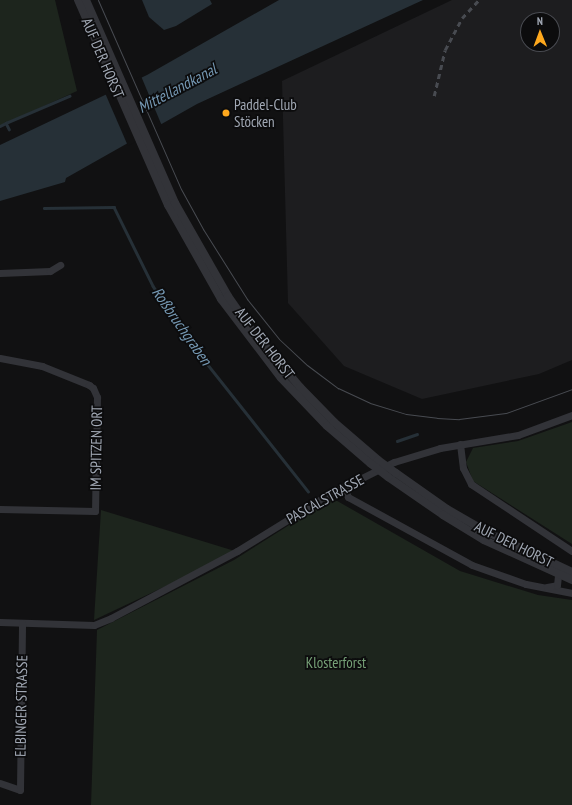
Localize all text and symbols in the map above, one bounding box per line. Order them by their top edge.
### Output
north arrow [520,12,560,52]
text: N [537,14,543,28]
street label: AUF DER HORST [78,15,128,101]
water label: Mittellandkanal [134,59,220,117]
place label: Paddel-Club Stöcken [234,95,297,130]
marker: Paddel-Club Stöcken [221,108,231,118]
water label: Roßbruchgraben [148,283,216,369]
street label: AUF DER HORST [232,304,298,382]
street label: IM SPITZEN ORT [86,405,106,491]
street label: PASCALSTRASSE [283,470,367,528]
street label: AUF DER HORST [472,517,556,571]
park label: Klosterforst [306,654,366,672]
street label: ELBINGER STRASSE [11,655,31,757]

